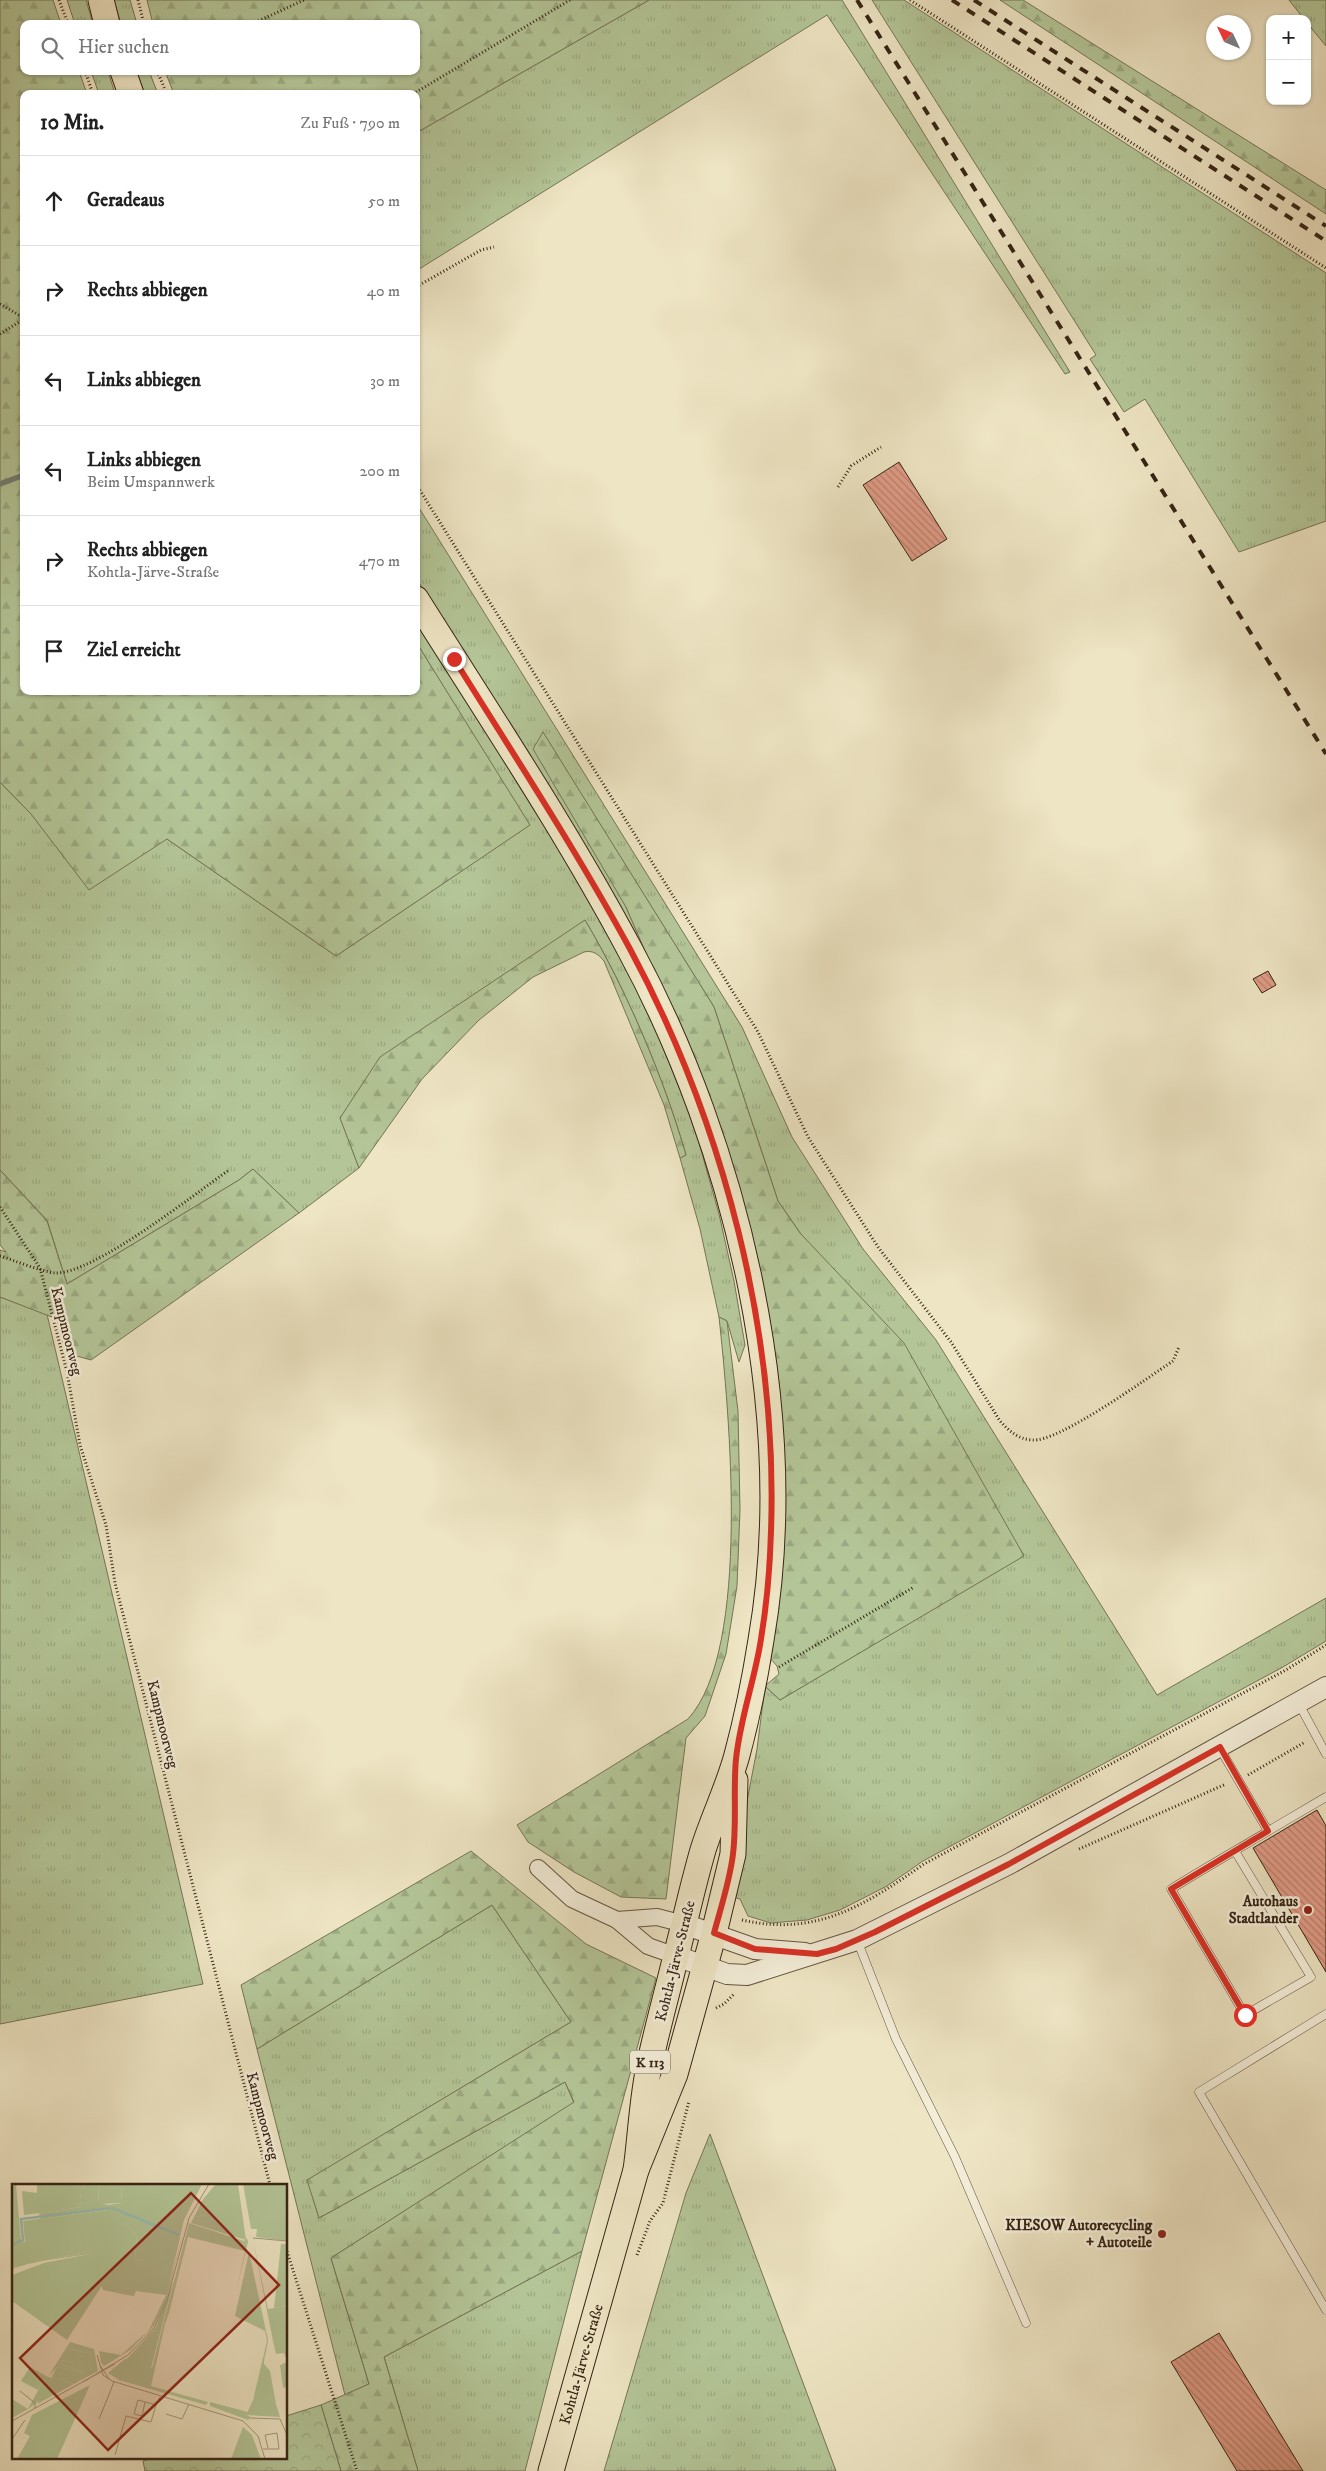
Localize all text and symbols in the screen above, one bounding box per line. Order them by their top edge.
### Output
north arrow [1206,15,1251,60]
map controls [1266,15,1311,105]
button: + [1266,15,1311,60]
search box [20,20,420,75]
icon: search [38,34,66,62]
text: Hier suchen [78,36,169,59]
button: − [1266,60,1311,105]
text: 10 Min. [40,110,104,136]
text: Zu Fuß · 790 m [301,113,400,133]
icon: ahead [40,187,68,215]
text: Geradeaus [87,189,164,212]
text: 50 m [368,191,400,211]
icon: right [40,277,68,305]
text: Rechts abbiegen [87,279,208,302]
text: 40 m [367,281,400,301]
icon: left [40,367,68,395]
text: Links abbiegen [87,369,201,392]
text: 30 m [370,371,400,391]
text: Links abbiegen [87,449,201,472]
icon: left [40,457,68,485]
text: 200 m [359,461,400,481]
text: Beim Umspannwerk [87,472,215,492]
text: Rechts abbiegen [87,539,208,562]
icon: right [40,547,68,575]
text: 470 m [359,551,400,571]
text: Kohtla-Järve-Straße [87,562,219,582]
icon: arrive [40,637,68,665]
text: Ziel erreicht [87,639,181,662]
route end [443,648,466,671]
street label: Kampmoorweg [46,1285,87,1378]
street label: Kampmoorweg [142,1678,183,1771]
place label: Autohaus Stadtlander [1229,1892,1298,1928]
street label: Kohtla-Järve-Straße [651,1899,700,2024]
marker: Autohaus Stadtlander [1302,1904,1314,1916]
route start [1234,2004,1257,2027]
road number: K 113 [630,2050,670,2074]
street label: Kampmoorweg [242,2070,284,2163]
inset map [12,2184,288,2458]
place label: KIESOW Autorecycling + Autoteile [1005,2216,1153,2252]
marker: KIESOW Autorecycling + Autoteile [1156,2228,1168,2240]
street label: Kohtla-Järve-Straße [556,2302,608,2427]

